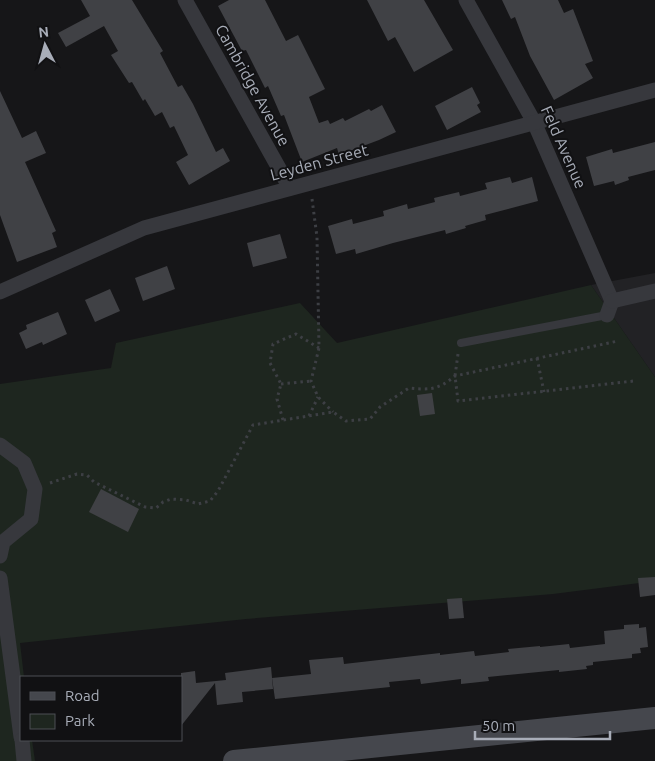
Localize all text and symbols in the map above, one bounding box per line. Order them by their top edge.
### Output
north arrow [20,20,70,70]
street label: Cambridge Avenue [212,21,294,149]
text: N [38,24,50,41]
street label: Feld Avenue [538,103,590,191]
street label: Leyden Street [268,140,370,184]
legend [20,676,182,741]
text: Road [65,687,100,704]
scale bar [475,708,610,740]
text: Park [65,712,95,729]
text: 50 m [482,717,515,734]

